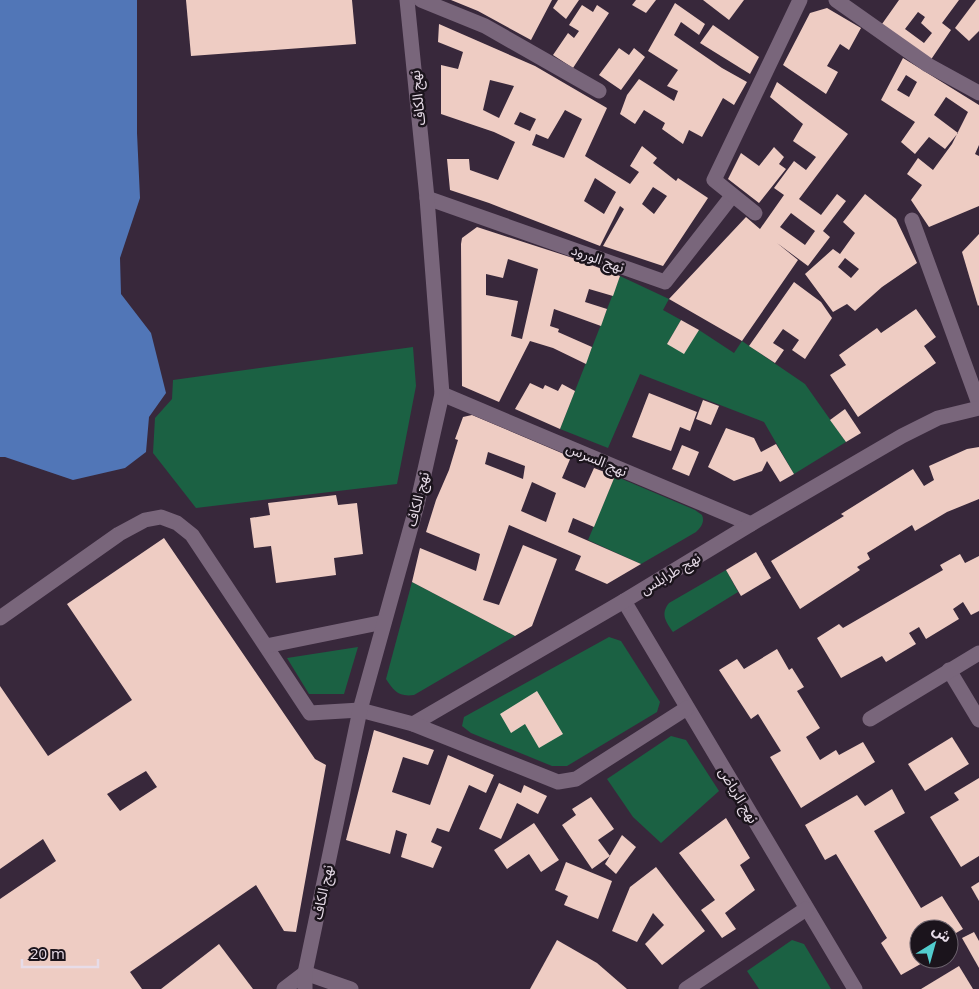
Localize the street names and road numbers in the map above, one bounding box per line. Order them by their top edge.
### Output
street label: نهج الكاف [405,69,431,127]
street label: نهج الورود [568,240,627,278]
street label: نهج السرس [563,438,631,482]
street label: نهج الكاف [401,470,435,529]
street label: نهج طرابلس [636,547,705,600]
street label: نهج الرياض [713,763,763,828]
street label: نهج الكاف [307,863,339,922]

